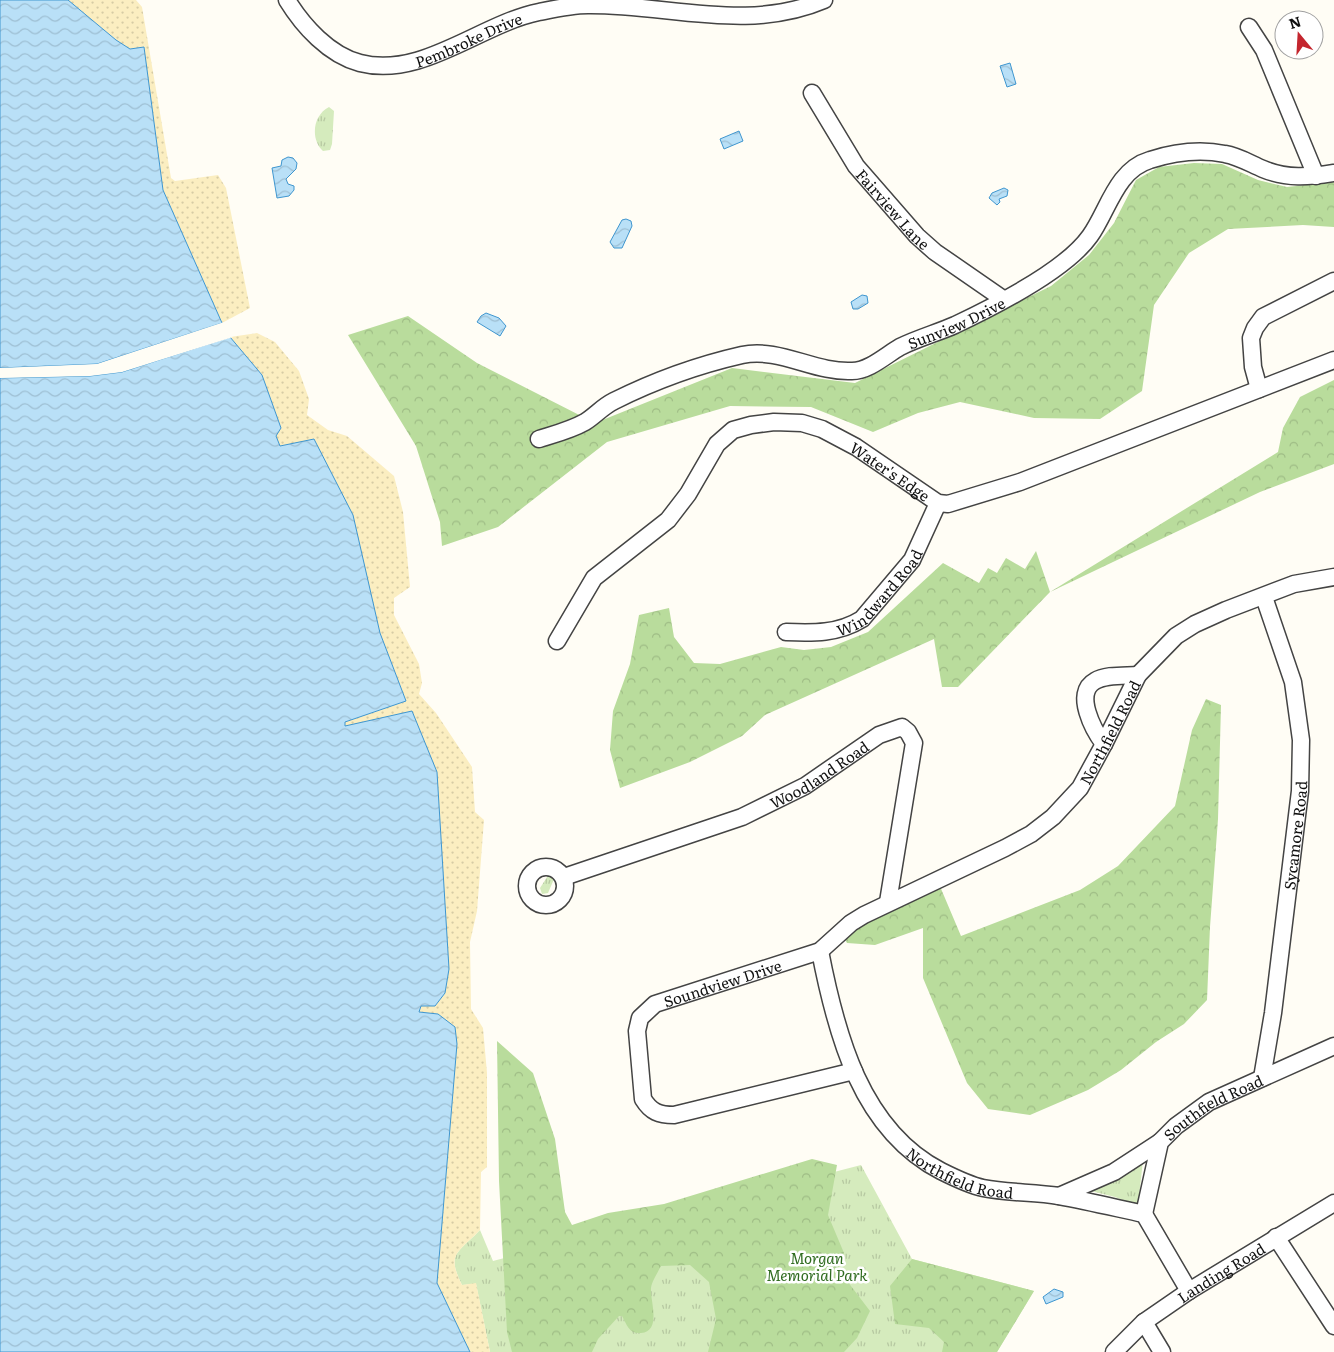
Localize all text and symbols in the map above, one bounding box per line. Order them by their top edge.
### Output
street label: Pembroke Drive [412,6,525,72]
north arrow [1274,10,1324,60]
text: N [1286,10,1304,33]
street label: Fairview Lane [851,163,936,254]
street label: Sunview Drive [904,290,1009,354]
street label: Water's Edge [846,435,935,506]
street label: Windward Road [833,545,927,641]
street label: Northfield Road [1073,676,1145,788]
street label: Woodland Road [765,734,873,813]
street label: Sycamore Road [1277,781,1312,891]
street label: Soundview Drive [660,953,784,1012]
street label: Southfield Road [1157,1068,1266,1145]
street label: Northfield Road [902,1141,1014,1203]
street label: Landing Road [1172,1236,1269,1308]
park label: Morgan Memorial Park [767,1246,868,1286]

